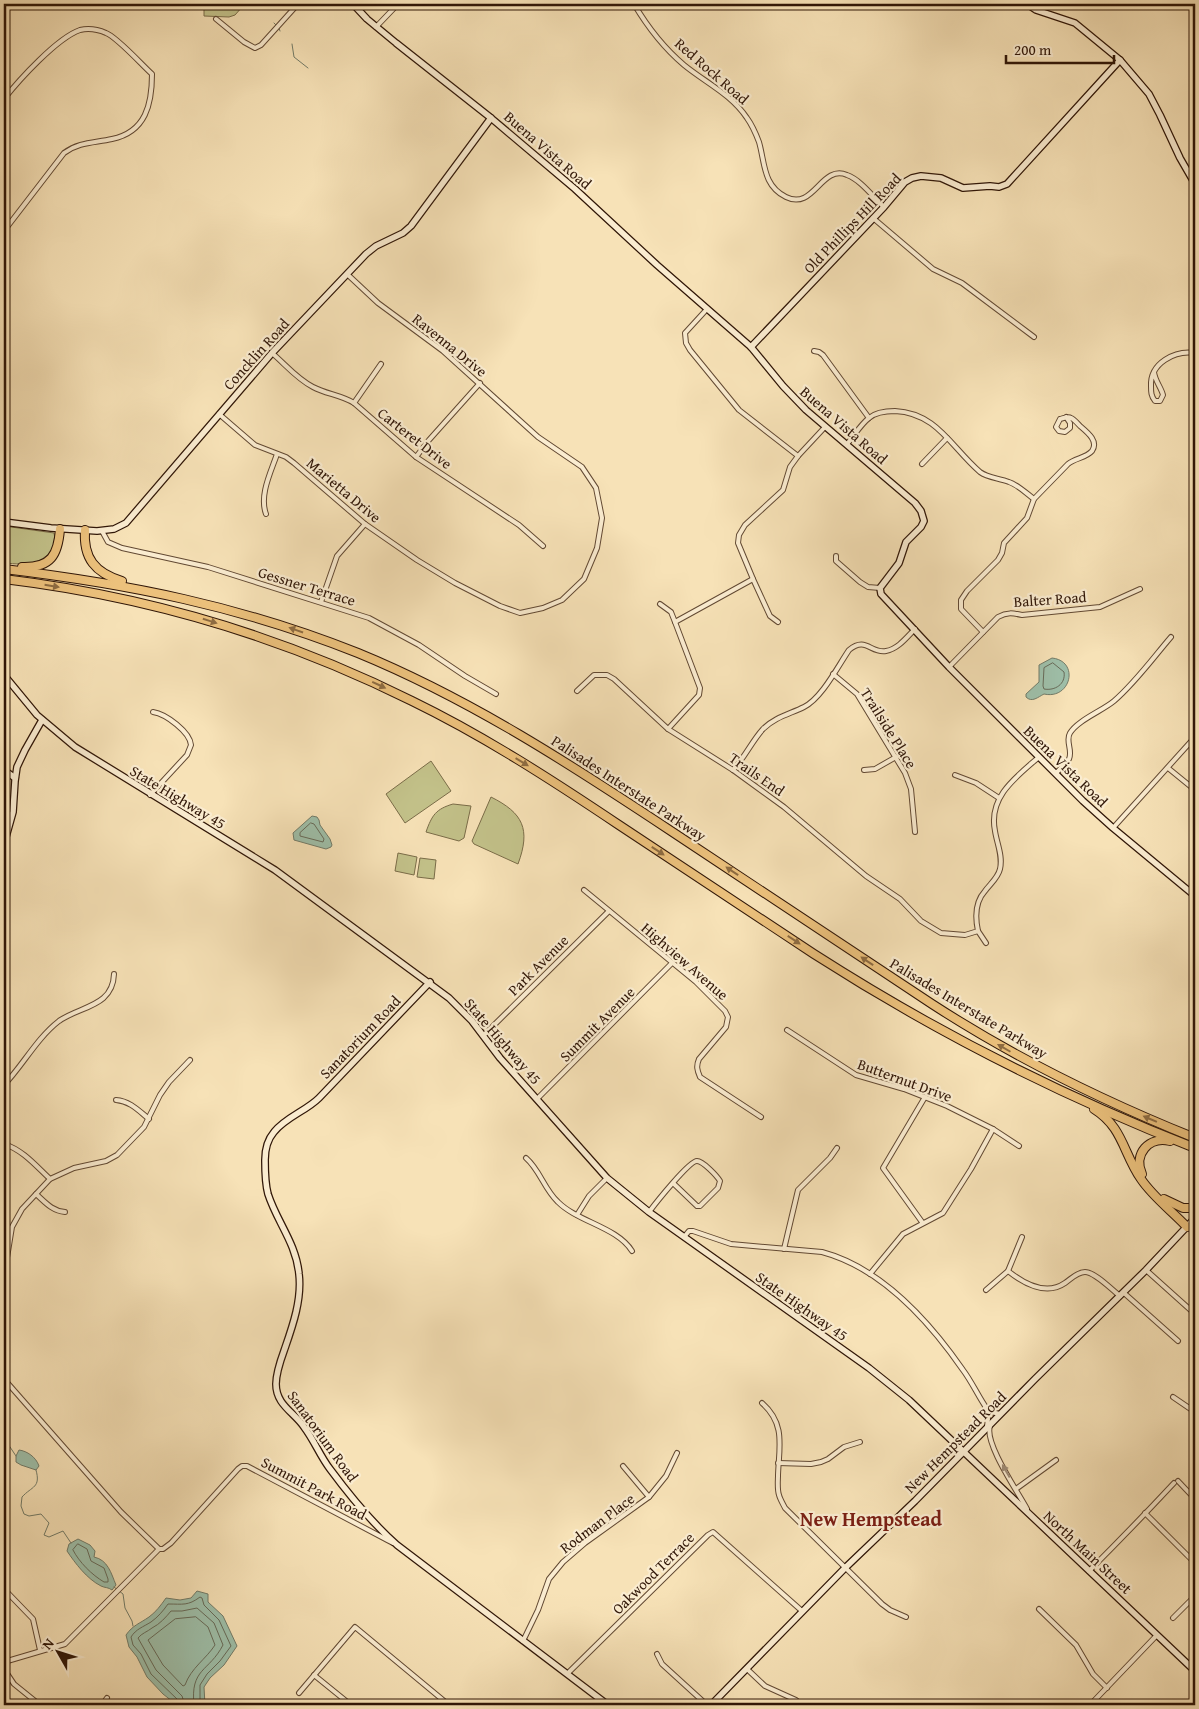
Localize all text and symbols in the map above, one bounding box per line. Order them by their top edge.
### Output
scale bar [1006,32,1114,64]
street label: Red Rock Road [670,33,754,109]
text: 200 m [1014,39,1052,60]
street label: Buena Vista Road [500,106,596,194]
street label: Old Phillips Hill Road [798,168,906,278]
street label: Ravenna Drive [408,308,492,382]
street label: Concklin Road [218,314,294,394]
street label: Buena Vista Road [796,381,892,469]
street label: Carteret Drive [373,402,457,474]
street label: Marietta Drive [302,453,386,527]
street label: Gessner Terrace [256,561,358,611]
one-way arrow [44,582,60,590]
street label: Balter Road [1013,586,1087,612]
one-way arrow [203,618,218,626]
one-way arrow [288,626,303,634]
one-way arrow [372,681,386,689]
street label: Trailside Place [856,684,922,772]
street label: Buena Vista Road [1019,720,1113,812]
street label: Palisades Interstate Parkway [548,730,711,846]
street label: Trails End [725,747,789,801]
one-way arrow [516,757,529,766]
street label: State Highway 45 [126,760,230,834]
one-way arrow [651,846,665,855]
one-way arrow [725,866,738,876]
street label: Highview Avenue [637,917,733,1005]
street label: Park Avenue [503,930,573,1000]
one-way arrow [787,935,800,945]
street label: Palisades Interstate Parkway [886,953,1052,1064]
one-way arrow [860,956,874,966]
street label: Summit Avenue [555,982,639,1066]
street label: Sanatorium Road [315,991,405,1083]
street label: State Highway 45 [460,993,546,1089]
one-way arrow [997,1044,1012,1052]
street label: Butternut Drive [855,1053,955,1107]
one-way arrow [1143,1115,1157,1123]
street label: State Highway 45 [752,1266,852,1346]
street label: Sanatorium Road [283,1386,363,1486]
street label: New Hempstead Road [899,1386,1011,1498]
street label: Summit Park Road [258,1451,370,1525]
one-way arrow [1001,1464,1010,1477]
street label: Rodman Place [555,1488,639,1558]
district label: New Hempstead [800,1504,942,1533]
street label: North Main Street [1039,1505,1137,1599]
street label: Oakwood Terrace [607,1527,699,1619]
north arrow [32,1626,82,1676]
text: N [37,1633,59,1654]

